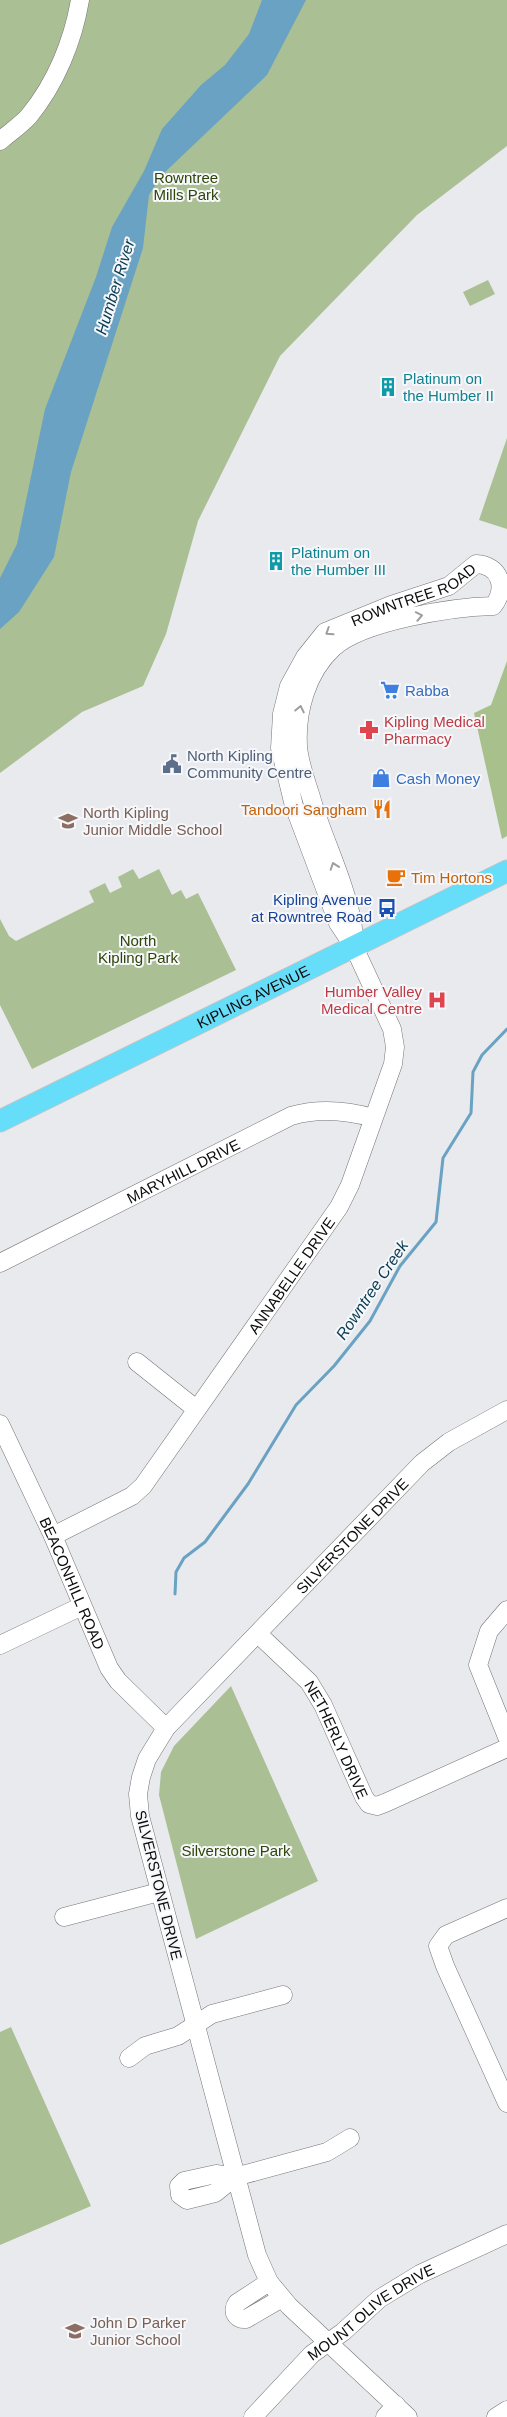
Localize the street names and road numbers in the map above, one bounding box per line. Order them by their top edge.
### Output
street label: ROWNTREE ROAD [348,559,479,629]
street label: KIPLING AVENUE [194,961,312,1031]
street label: MARYHILL DRIVE [124,1135,242,1206]
street label: ANNABELLE DRIVE [244,1214,338,1337]
street label: SILVERSTONE DRIVE [292,1474,411,1597]
street label: BEACONHILL ROAD [37,1514,109,1652]
street label: NETHERLY DRIVE [302,1677,372,1801]
street label: SILVERSTONE DRIVE [132,1808,186,1962]
street label: MOUNT OLIVE DRIVE [304,2260,437,2363]

